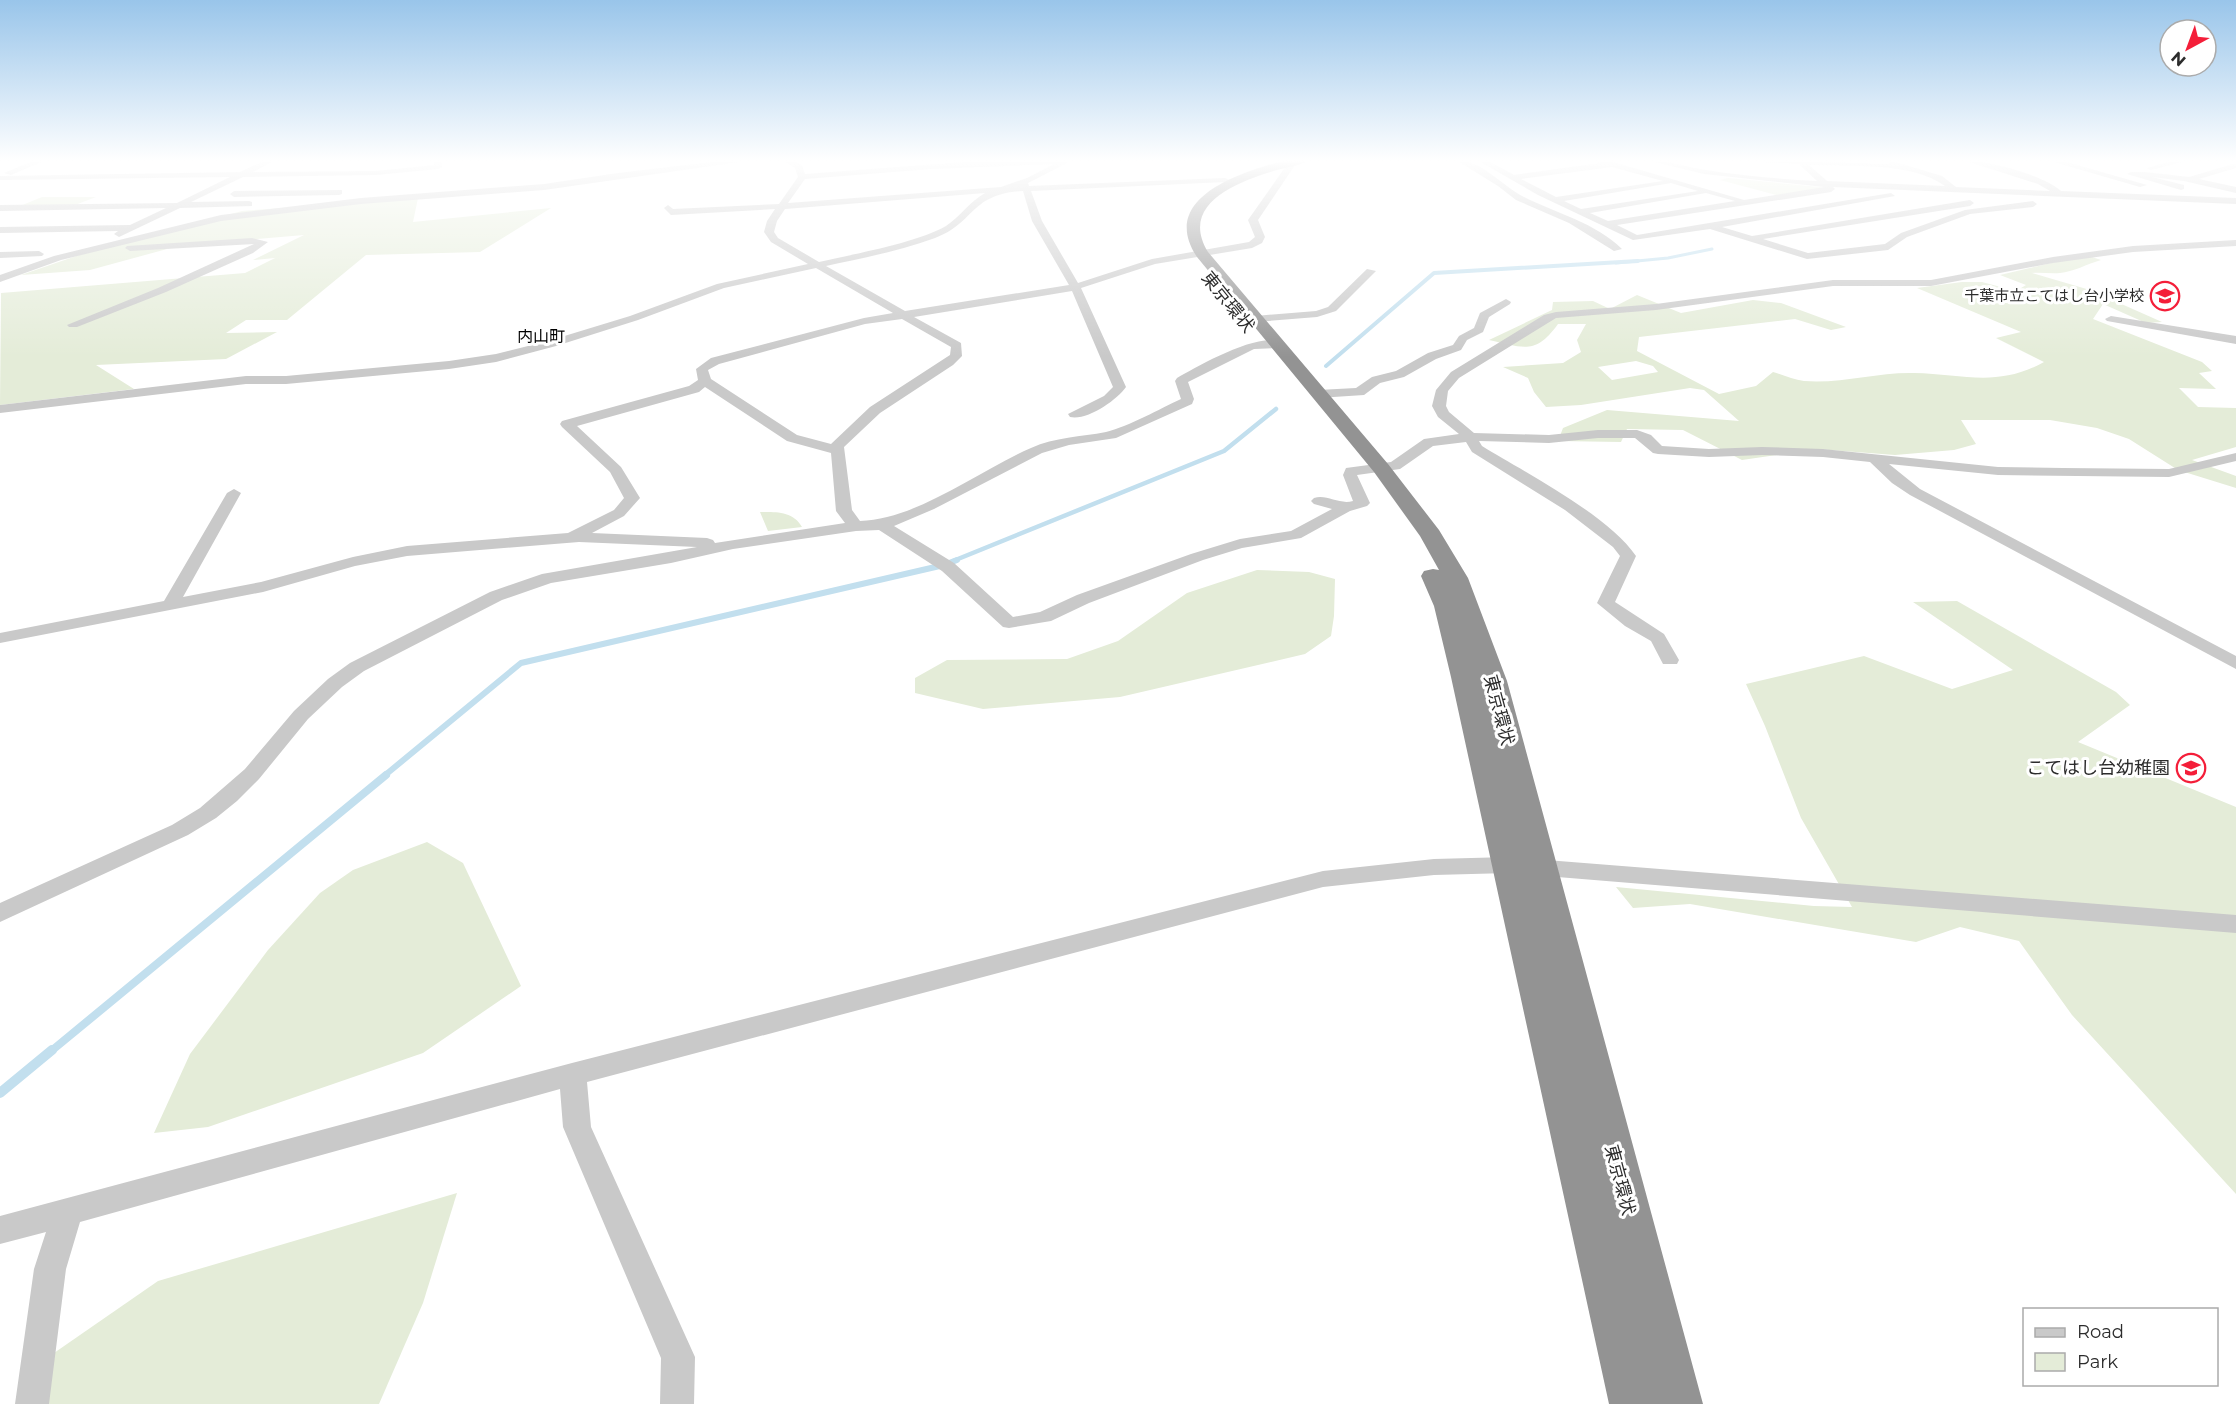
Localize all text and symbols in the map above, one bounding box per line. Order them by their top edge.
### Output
north arrow [2158,18,2218,78]
text: N [2167,48,2190,70]
street label: 東京環状 [1197,267,1259,337]
school or university icon: 千葉市立こてはし台小学校 [2149,280,2181,312]
place label: 千葉市立こてはし台小学校 [1964,286,2144,305]
district label: 内山町 [517,327,565,346]
street label: 東京環状 [1479,672,1519,748]
school or university icon: こてはし台幼稚園 [2175,752,2207,784]
place label: こてはし台幼稚園 [2026,757,2170,779]
street label: 東京環状 [1600,1142,1640,1218]
legend [2023,1308,2218,1386]
text: Road [2077,1321,2124,1343]
text: Park [2077,1351,2118,1373]

